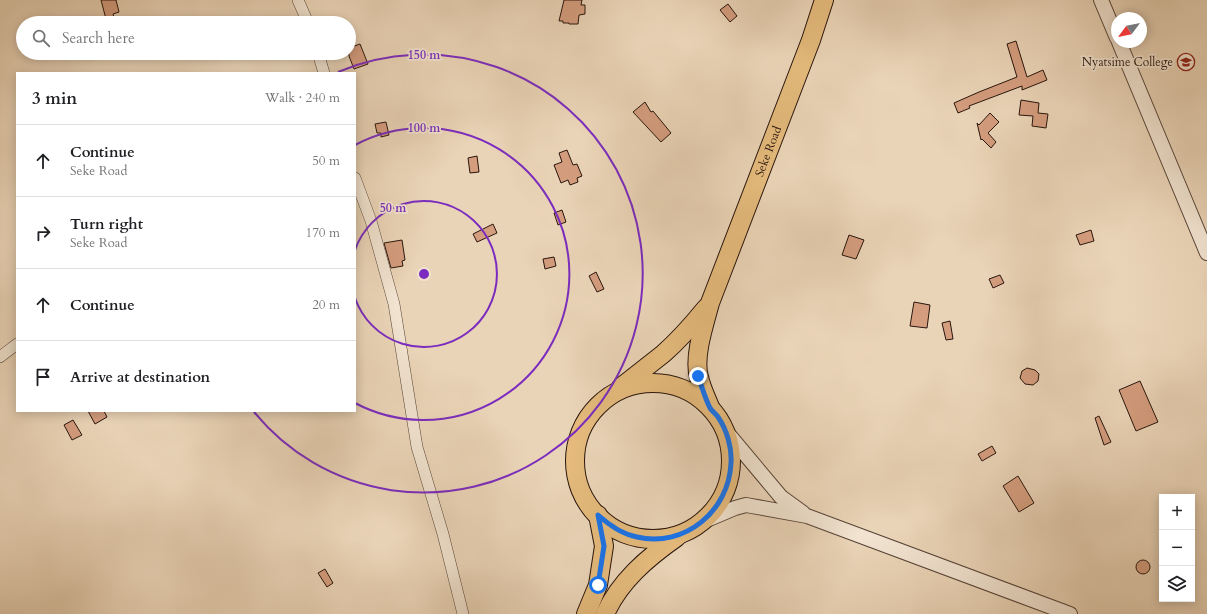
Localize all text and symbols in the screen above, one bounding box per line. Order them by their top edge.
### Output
north arrow [1111,12,1147,48]
search box [16,16,356,60]
icon: search [30,27,52,49]
text: Search here [62,28,135,48]
text: 150 m [408,47,441,63]
school or university icon: Nyatsime College [1176,52,1196,72]
place label: Nyatsime College [1082,54,1173,70]
text: 3 min [32,87,77,110]
text: Walk · 240 m [265,89,340,107]
text: 100 m [408,120,441,136]
street label: Seke Road [751,123,785,179]
text: Continue [70,142,135,162]
icon: ahead [32,150,54,172]
text: 50 m [312,152,340,170]
text: Seke Road [70,162,127,180]
text: 50 m [380,200,407,216]
text: Turn right [70,214,143,234]
icon: right [32,222,54,244]
text: 170 m [306,224,340,242]
text: Seke Road [70,234,127,252]
centre of rings [417,267,431,281]
icon: ahead [32,294,54,316]
text: Continue [70,295,135,315]
text: 20 m [312,296,340,314]
icon: arrive [32,366,54,388]
text: Arrive at destination [70,367,210,387]
route end [689,367,707,385]
map controls [1159,494,1195,602]
button: + [1159,494,1195,530]
button: − [1159,530,1195,566]
button: layers [1159,566,1195,602]
route start [589,576,607,594]

